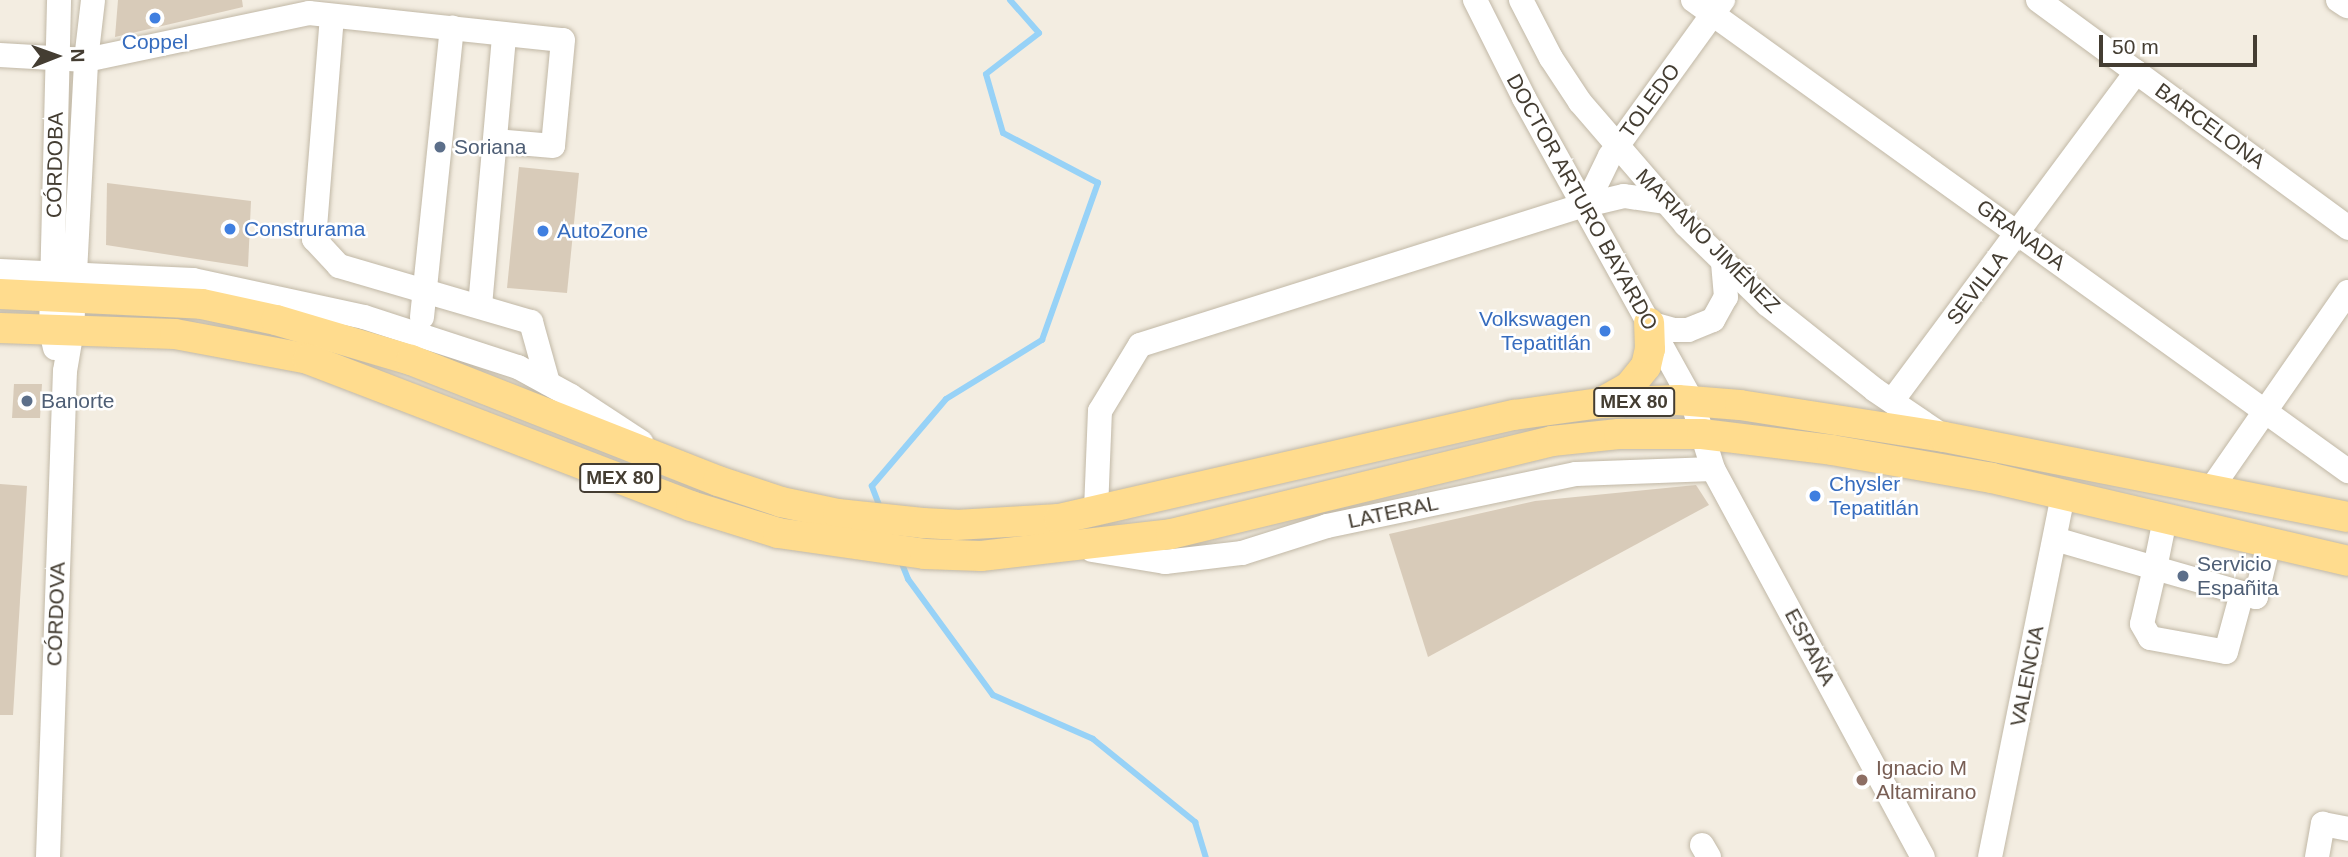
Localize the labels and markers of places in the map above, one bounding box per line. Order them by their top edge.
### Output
marker: Coppel [147,10,163,26]
place label: Coppel [122,29,188,55]
place label: Soriana [454,134,526,160]
marker: Soriana [432,139,448,155]
place label: Construrama [244,216,365,242]
place label: AutoZone [557,218,648,244]
marker: Construrama [222,221,238,237]
marker: AutoZone [535,223,551,239]
place label: Volkswagen Tepatitlán [1479,306,1591,356]
marker: Volkswagen Tepatitlán [1597,323,1613,339]
place label: Banorte [41,388,115,414]
marker: Banorte [19,393,35,409]
place label: Chysler Tepatitlán [1829,471,1919,521]
marker: Chysler Tepatitlán [1807,488,1823,504]
place label: Servicio Españita [2197,551,2279,601]
marker: Servicio Españita [2175,568,2191,584]
place label: Ignacio M Altamirano [1876,755,1976,805]
marker: Ignacio M Altamirano [1854,772,1870,788]

